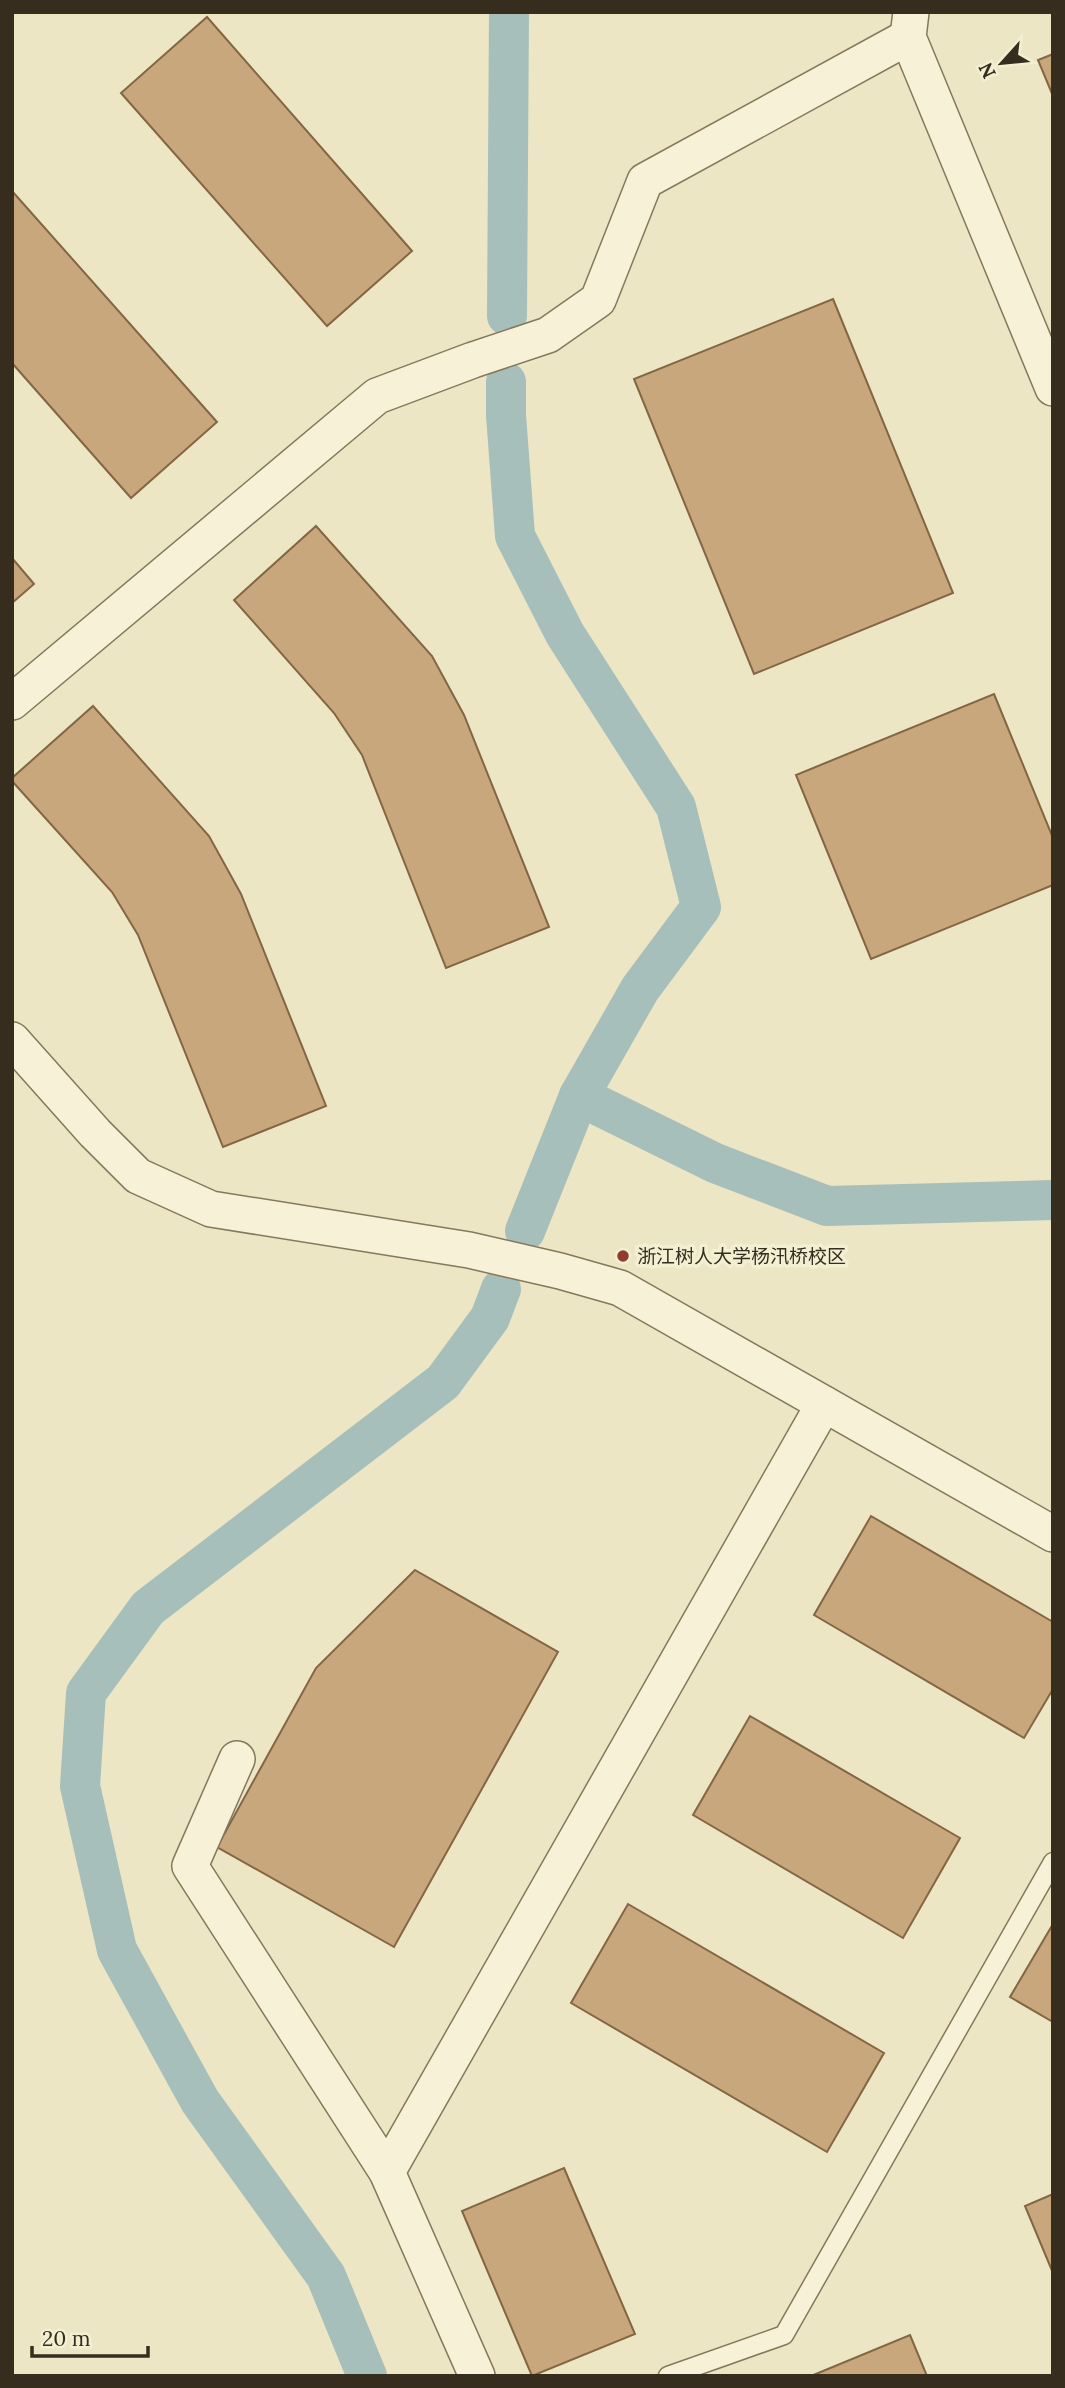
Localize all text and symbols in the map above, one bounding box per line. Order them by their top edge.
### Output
north arrow [967,28,1037,98]
text: N [973,58,1001,83]
place label: 浙江树人大学杨汛桥校区 [637,1244,846,1268]
marker: 浙江树人大学杨汛桥校区 [615,1248,631,1264]
scale bar [32,2314,147,2358]
text: 20 m [42,2325,91,2352]

